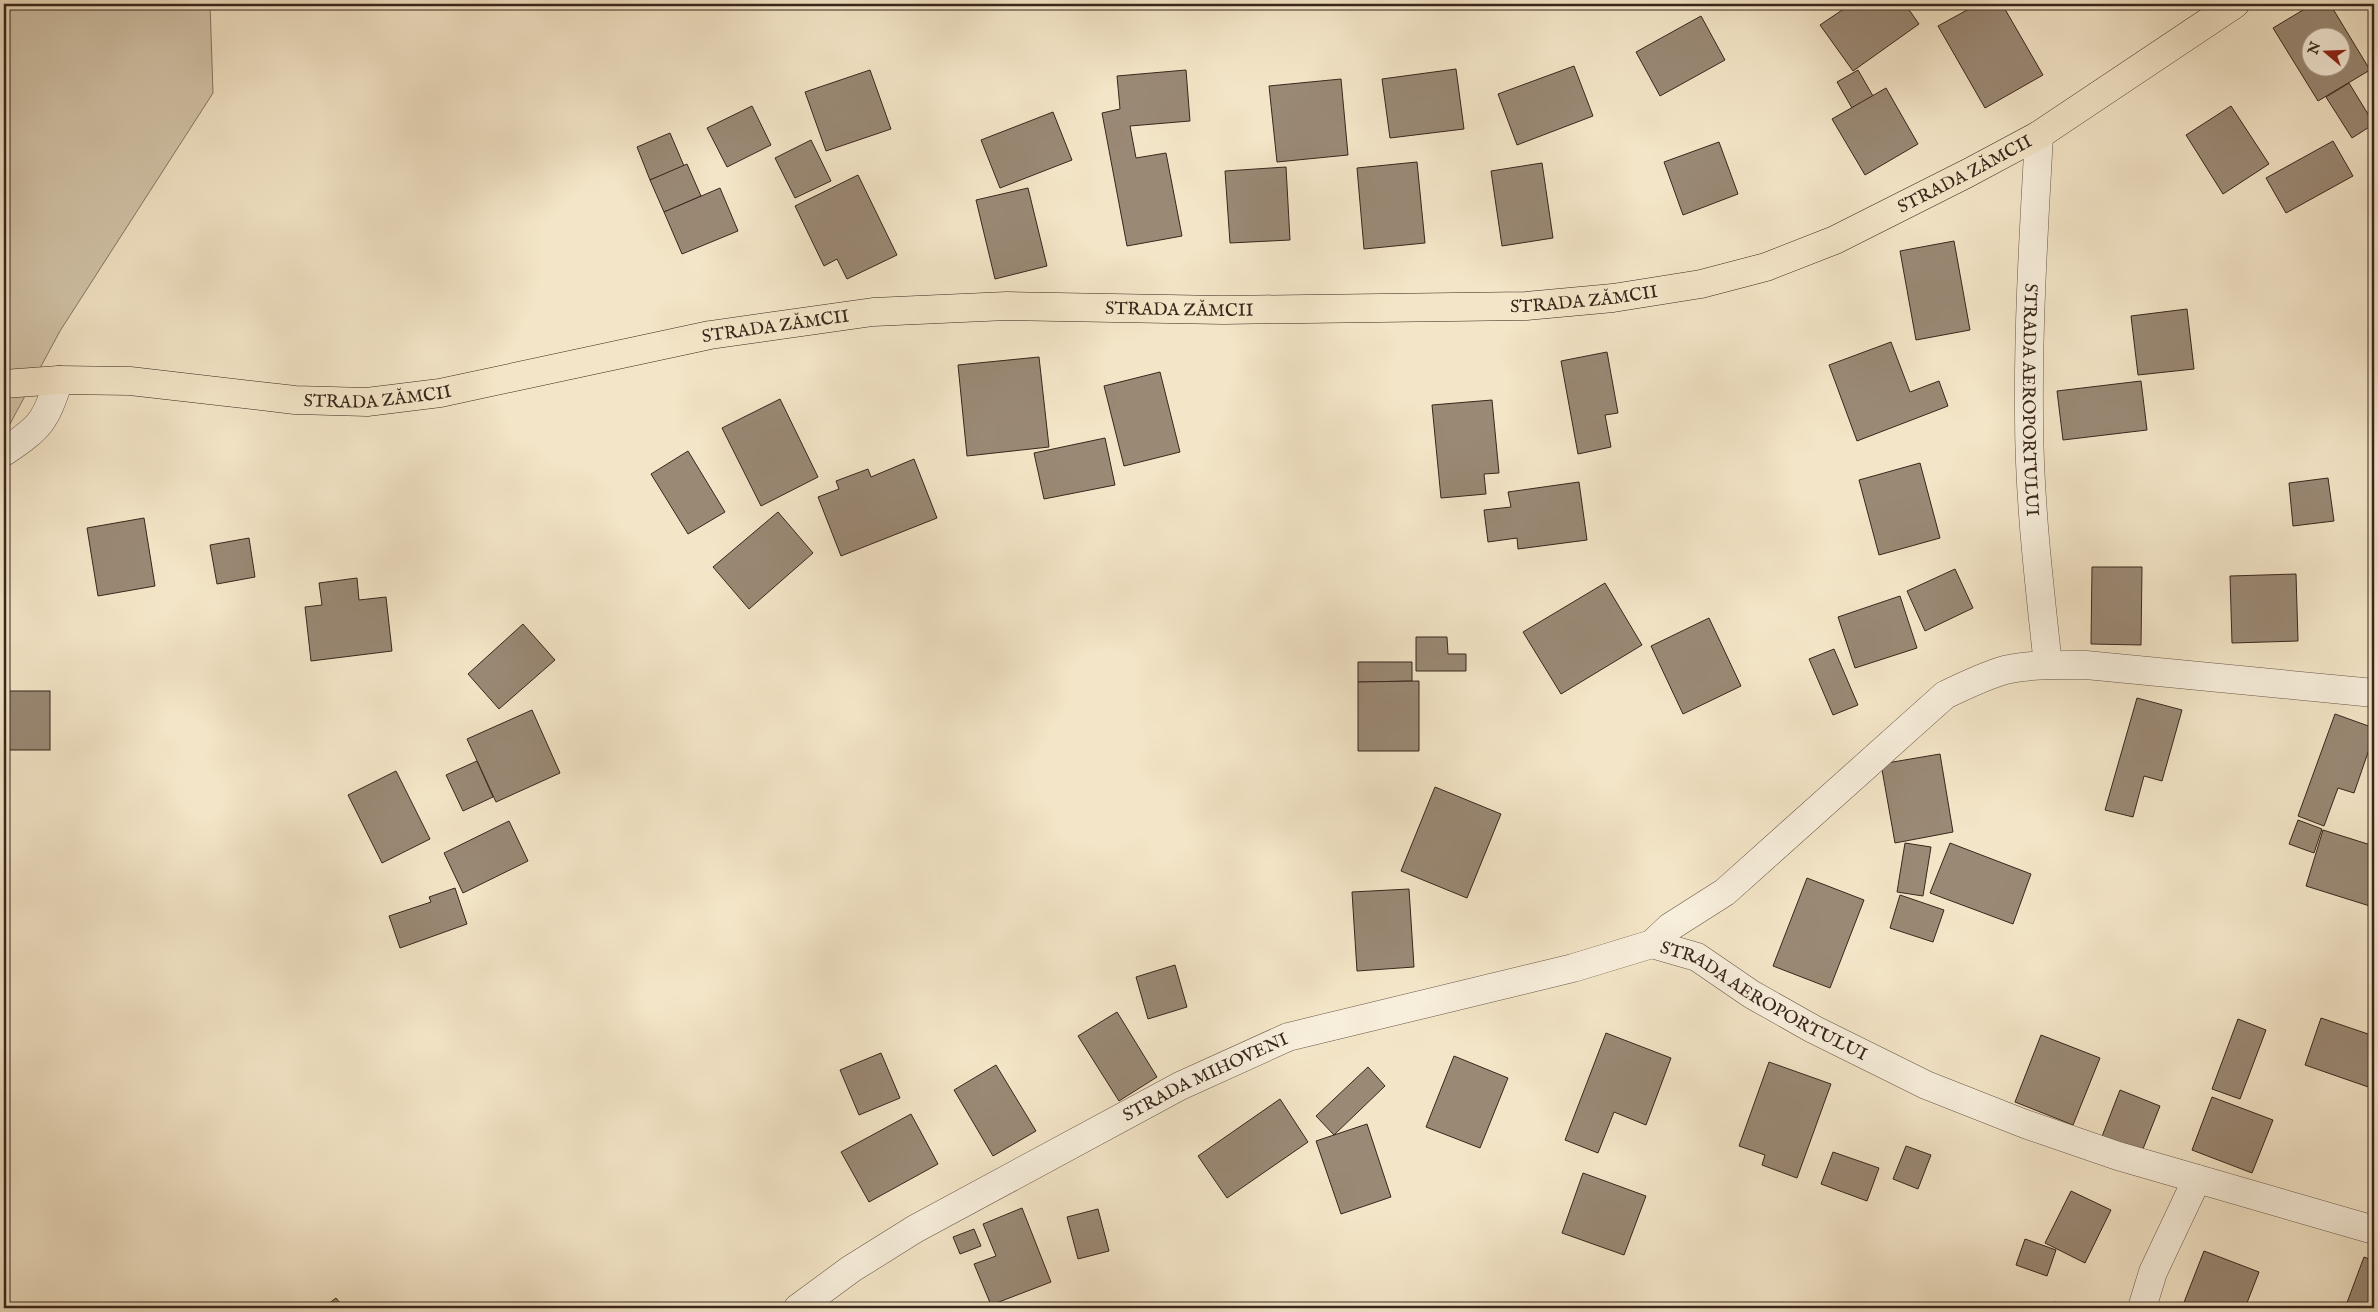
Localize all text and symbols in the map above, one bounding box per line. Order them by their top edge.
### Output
north arrow [2300,28,2350,78]
text: N [2304,39,2325,58]
street label: STRADA ZĂMCII [1894,131,2037,220]
street label: STRADA ZĂMCII [1510,281,1660,319]
street label: STRADA AEROPORTULUI [2016,283,2043,518]
street label: STRADA ZĂMCII [1105,297,1254,323]
street label: STRADA ZĂMCII [700,305,851,349]
street label: STRADA ZĂMCII [303,381,454,415]
street label: STRADA AEROPORTULUI [1657,937,1871,1067]
street label: STRADA MIHOVENI [1119,1028,1292,1128]

